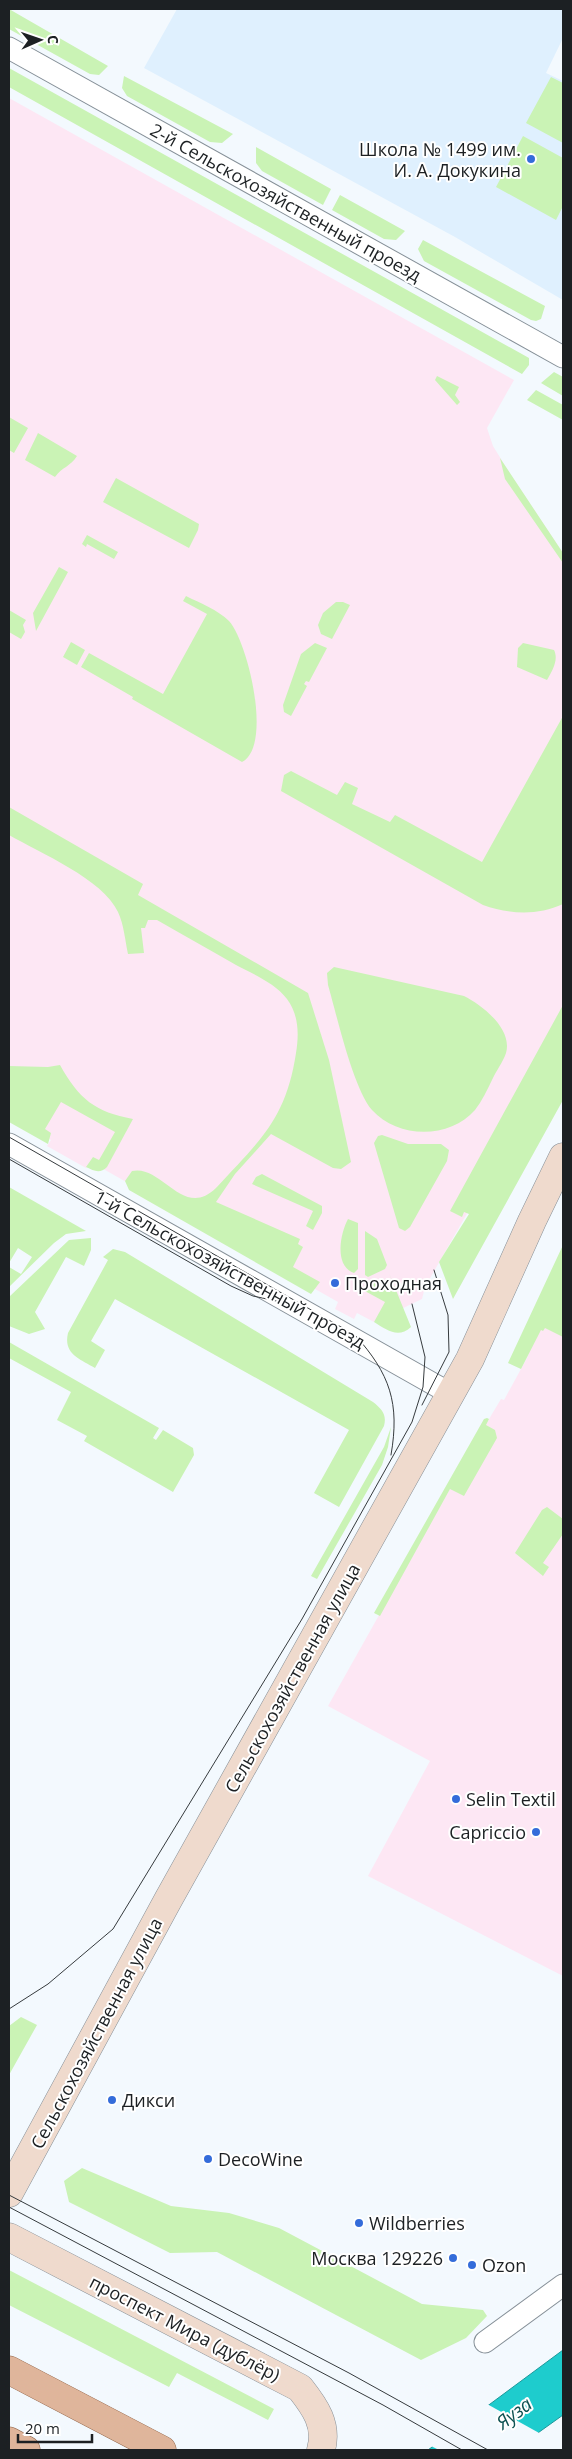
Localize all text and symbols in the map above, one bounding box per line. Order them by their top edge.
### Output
north arrow [15,15,65,65]
text: С [44,35,63,44]
street label: 2-й Сельскохозяйственный проезд [146,117,426,287]
place label: Школа № 1499 им. И. А. Докукина [359,137,521,182]
marker: Школа № 1499 им. И. А. Докукина [525,153,537,165]
street label: 1-й Сельскохозяйственный проезд [90,1184,370,1354]
place label: Проходная [345,1271,442,1295]
marker: Проходная [329,1277,341,1289]
street label: Сельскохозяйственная улица [219,1559,365,1797]
place label: Selin Textil [466,1787,556,1811]
marker: Selin Textil [450,1793,462,1805]
place label: Capriccio [449,1820,526,1844]
marker: Capriccio [530,1826,542,1838]
street label: Сельскохозяйственная улица [25,1913,167,2153]
place label: Дикси [122,2088,175,2112]
marker: Дикси [106,2094,118,2106]
place label: DecoWine [218,2147,303,2171]
marker: DecoWine [202,2153,214,2165]
place label: Wildberries [369,2211,465,2235]
marker: Wildberries [353,2217,365,2229]
place label: Москва 129226 [311,2246,443,2270]
marker: Москва 129226 [447,2252,459,2264]
place label: Ozon [482,2253,526,2277]
marker: Ozon [466,2259,478,2271]
street label: проспект Мира (дублёр) [86,2269,284,2387]
water label: Яуза [490,2391,538,2436]
scale bar [18,2412,91,2444]
text: 20 m [25,2418,60,2438]

